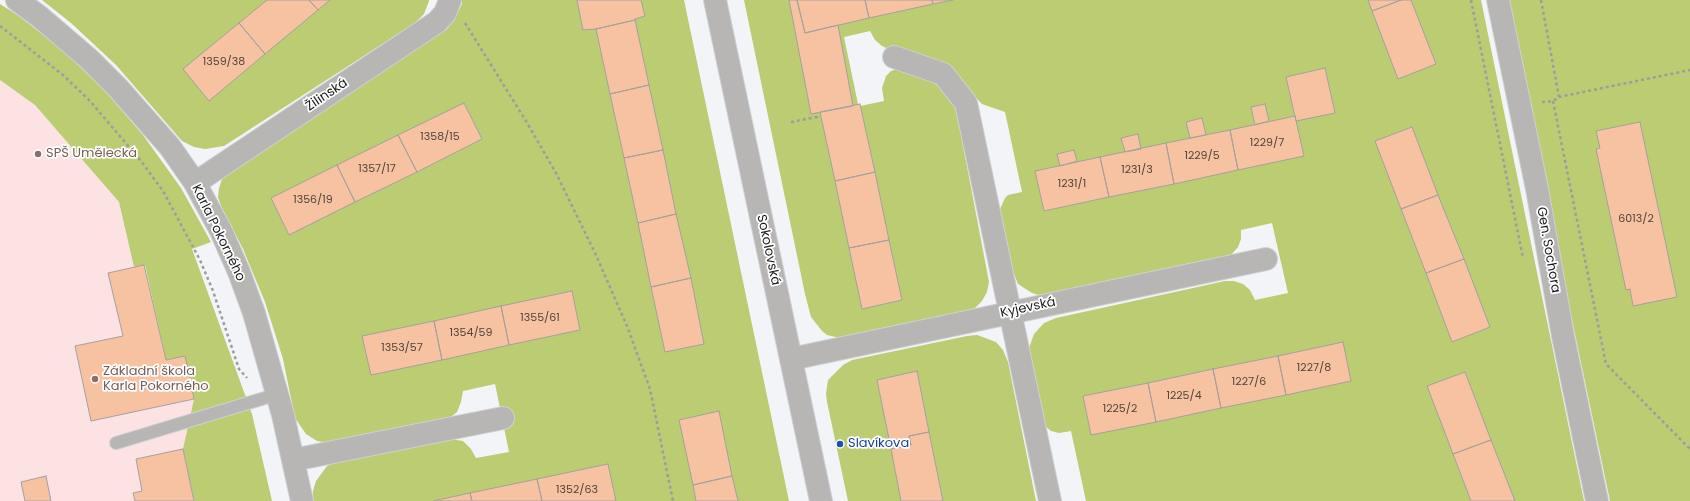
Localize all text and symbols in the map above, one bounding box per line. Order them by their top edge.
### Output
house number: 1359/38 [203,55,245,69]
street label: Žilinská [303,75,351,115]
house number: 1358/15 [420,130,460,144]
house number: 1229/7 [1250,136,1284,150]
place label: SPŠ Umělecká [46,146,137,162]
marker: SPŠ Umělecká [33,149,43,159]
house number: 1229/5 [1184,149,1220,163]
house number: 1357/17 [358,162,396,176]
house number: 1231/3 [1121,163,1153,177]
house number: 1231/1 [1058,177,1086,191]
street label: Karla Pokorného [188,182,248,284]
house number: 1356/19 [293,193,333,207]
street label: Gen. Sochora [1533,206,1563,294]
house number: 6013/2 [1618,212,1654,226]
street label: Sokolovská [753,213,783,287]
street label: Kyjevská [999,295,1057,321]
house number: 1355/61 [520,311,560,325]
house number: 1354/59 [450,326,492,340]
house number: 1353/57 [381,341,423,355]
house number: 1227/8 [1297,361,1331,375]
place label: Základní škola Karla Pokorného [103,364,209,395]
marker: Základní škola Karla Pokorného [90,374,100,384]
house number: 1227/6 [1232,375,1266,389]
house number: 1225/4 [1166,389,1202,403]
house number: 1225/2 [1103,402,1137,416]
place label: Slavíkova [848,436,909,452]
marker: Slavíkova [835,439,845,449]
house number: 1352/63 [556,483,598,497]

